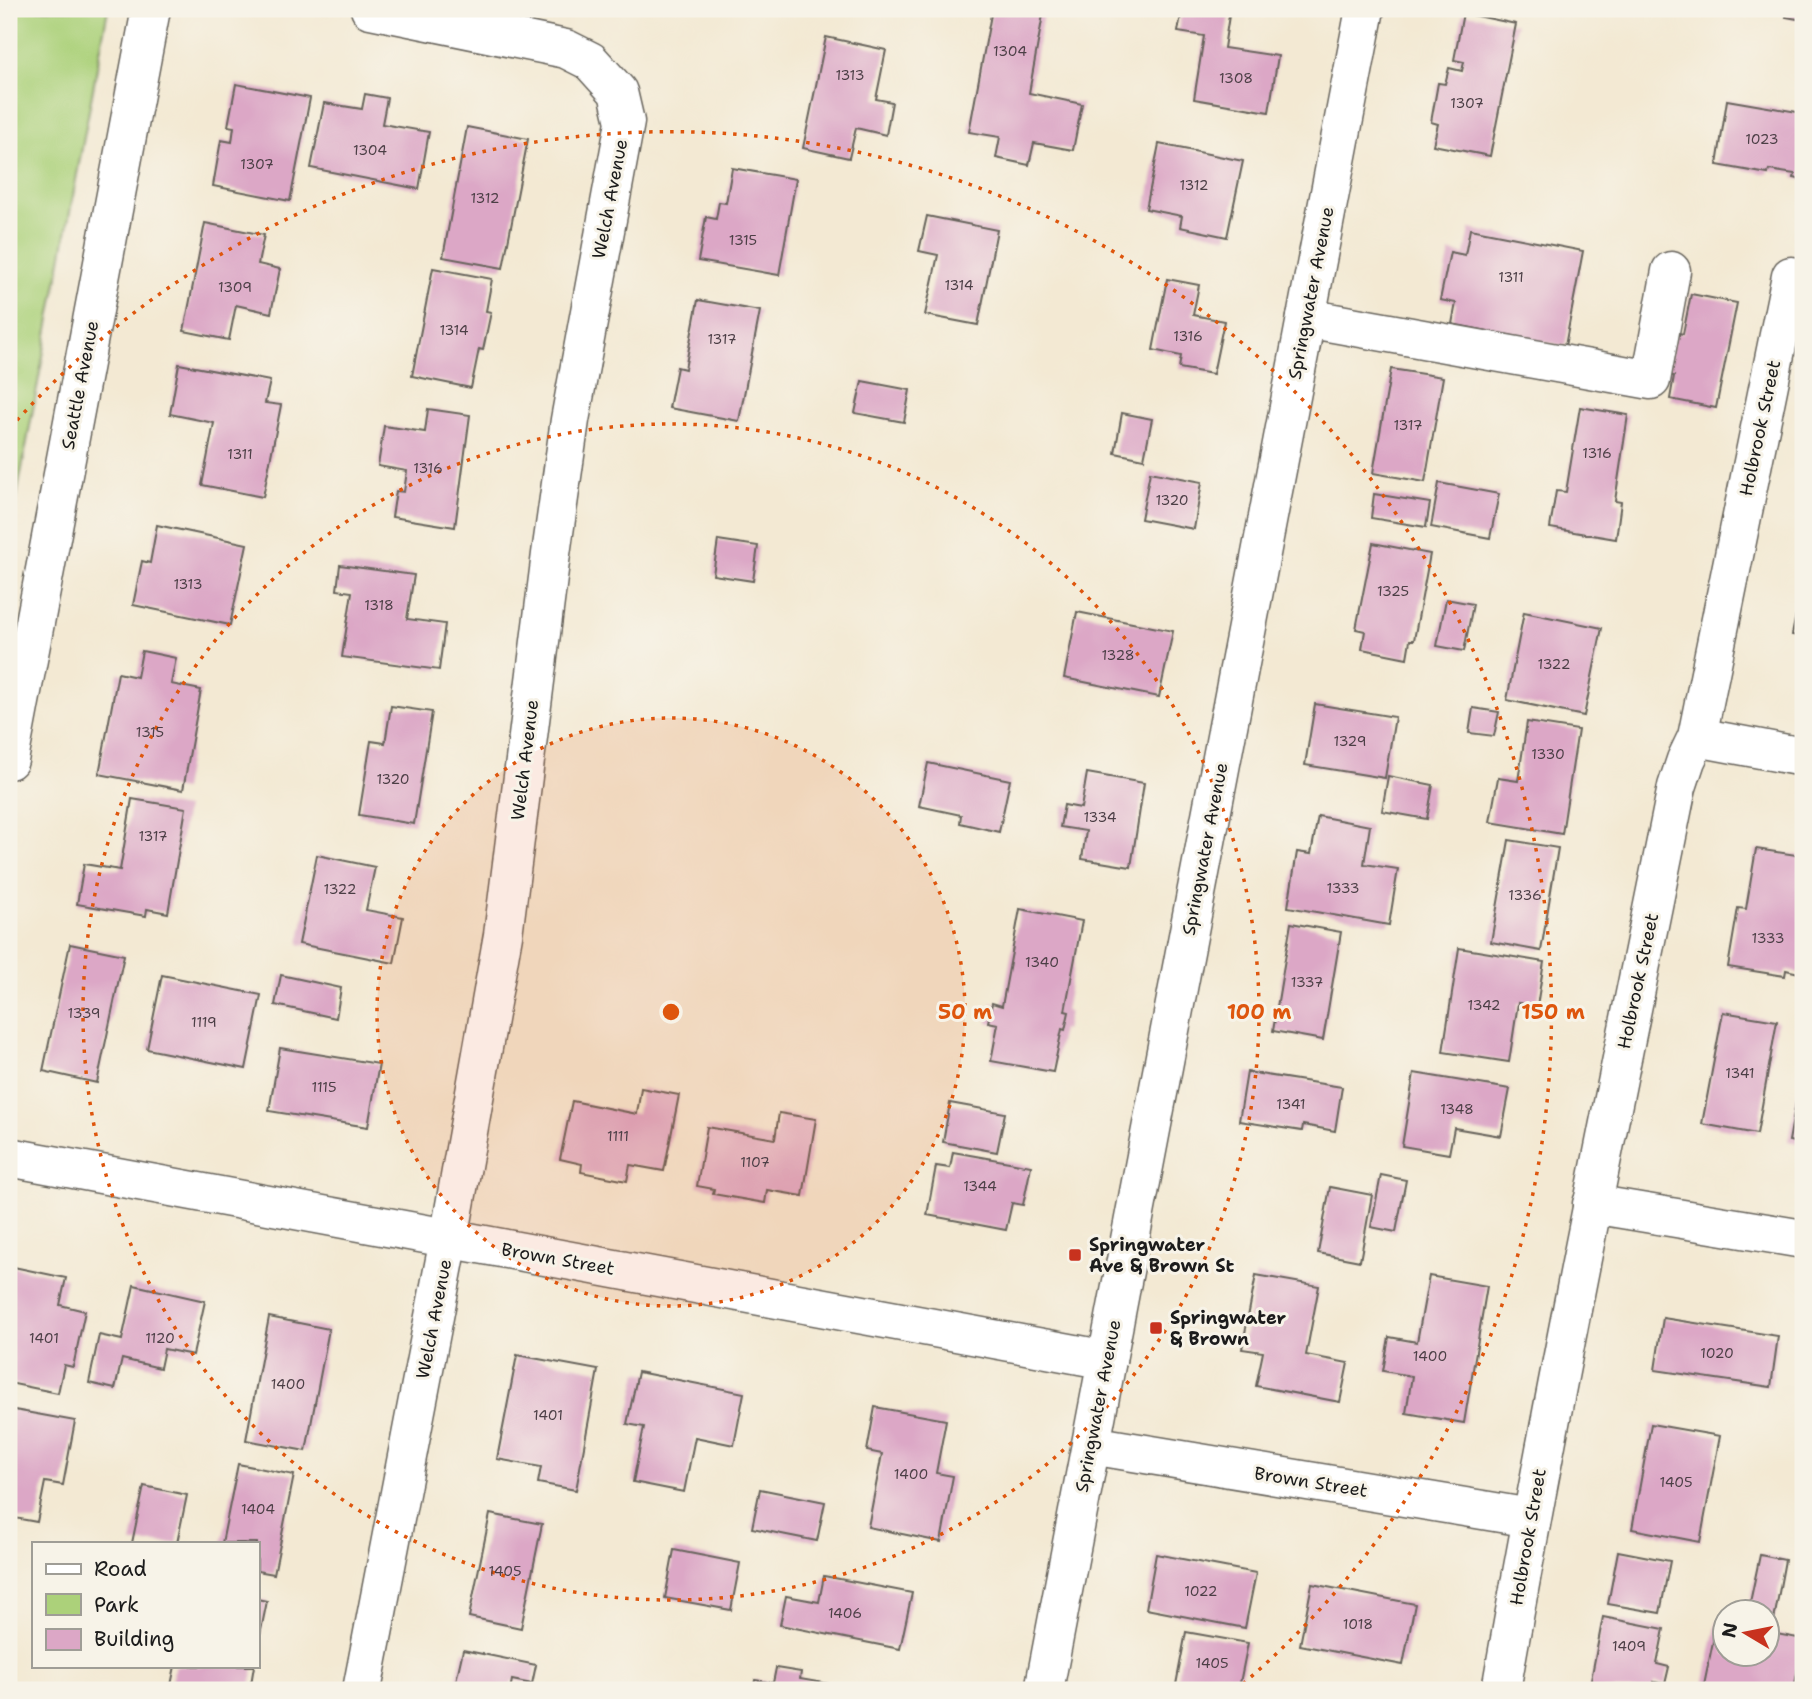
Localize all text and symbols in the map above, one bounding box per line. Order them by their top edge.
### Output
house number: 1304 [993,42,1027,60]
house number: 1313 [835,66,865,84]
house number: 1308 [1219,69,1253,87]
house number: 1307 [1450,94,1484,112]
house number: 1023 [1745,130,1779,148]
street label: Welch Avenue [587,137,633,261]
house number: 1304 [353,141,387,159]
house number: 1307 [240,155,274,173]
house number: 1312 [1179,176,1209,194]
house number: 1312 [470,189,500,207]
street label: Springwater Avenue [1282,205,1340,381]
house number: 1315 [729,231,757,249]
house number: 1311 [1498,268,1524,286]
house number: 1314 [944,276,974,294]
house number: 1309 [218,278,252,296]
street label: Seattle Avenue [56,318,104,452]
house number: 1314 [439,321,469,339]
house number: 1316 [1173,327,1203,345]
house number: 1317 [707,330,737,348]
street label: Holbrook Street [1734,358,1786,498]
house number: 1317 [1393,416,1423,434]
house number: 1316 [1582,444,1612,462]
house number: 1311 [227,445,253,463]
house number: 1316 [413,459,443,477]
house number: 1320 [1155,491,1189,509]
house number: 1313 [173,575,203,593]
house number: 1325 [1377,582,1409,600]
house number: 1318 [364,596,394,614]
house number: 1328 [1101,646,1135,664]
house number: 1322 [1538,655,1570,673]
street label: Welch Avenue [506,698,544,822]
house number: 1315 [136,723,164,741]
house number: 1329 [1334,732,1366,750]
house number: 1330 [1531,745,1565,763]
street label: Springwater Avenue [1176,761,1234,937]
house number: 1320 [376,770,410,788]
house number: 1334 [1083,808,1117,826]
house number: 1317 [138,827,168,845]
house number: 1333 [1327,879,1359,897]
house number: 1322 [324,880,356,898]
house number: 1336 [1508,886,1542,904]
street label: Holbrook Street [1612,911,1664,1051]
house number: 1333 [1752,929,1784,947]
house number: 1340 [1025,953,1059,971]
house number: 1337 [1291,973,1323,991]
house number: 1342 [1467,996,1501,1014]
text: 50 m [938,998,992,1026]
text: 100 m [1227,998,1291,1026]
text: 150 m [1521,998,1585,1026]
centre of rings [659,1000,683,1024]
house number: 1339 [68,1004,100,1022]
house number: 1119 [191,1013,217,1031]
house number: 1341 [1725,1064,1755,1082]
house number: 1115 [312,1078,336,1096]
house number: 1341 [1276,1095,1306,1113]
house number: 1348 [1440,1100,1474,1118]
house number: 1111 [607,1127,629,1145]
house number: 1107 [740,1153,770,1171]
house number: 1344 [963,1177,997,1195]
place label: Springwater Ave & Brown St [1089,1233,1234,1278]
street label: Brown Street [500,1237,617,1281]
marker: Springwater Ave & Brown St [1067,1247,1083,1263]
street label: Welch Avenue [411,1257,457,1381]
place label: Springwater & Brown [1170,1306,1286,1351]
street label: Springwater Avenue [1069,1318,1127,1494]
marker: Springwater & Brown [1148,1320,1164,1336]
house number: 1401 [29,1329,59,1347]
house number: 1120 [145,1329,175,1347]
house number: 1020 [1700,1344,1734,1362]
house number: 1400 [1413,1347,1447,1365]
house number: 1400 [271,1375,305,1393]
house number: 1401 [533,1406,563,1424]
street label: Brown Street [1253,1461,1370,1503]
house number: 1400 [894,1465,928,1483]
street label: Holbrook Street [1504,1467,1552,1607]
house number: 1405 [1659,1473,1693,1491]
house number: 1404 [241,1500,275,1518]
legend [32,1542,259,1668]
text: Road [94,1555,147,1583]
house number: 1405 [488,1562,522,1580]
house number: 1022 [1184,1582,1218,1600]
text: Park [94,1591,139,1619]
north arrow [1710,1598,1780,1668]
house number: 1406 [828,1604,862,1622]
house number: 1018 [1343,1615,1373,1633]
text: N [1716,1621,1743,1640]
text: Building [94,1625,174,1653]
house number: 1409 [1612,1637,1646,1655]
house number: 1405 [1195,1654,1229,1672]

